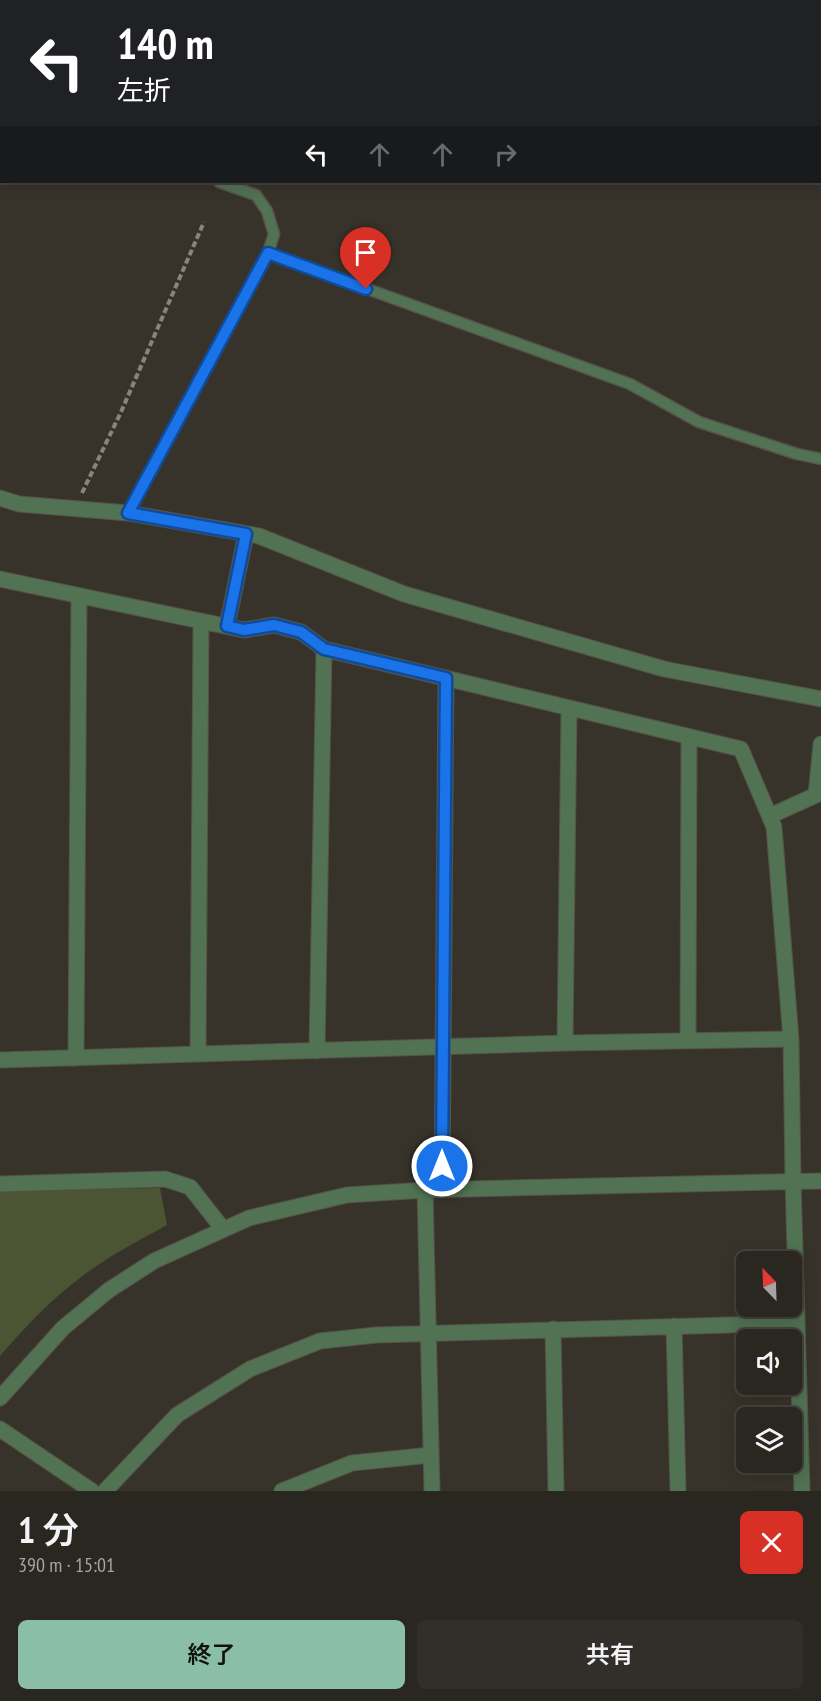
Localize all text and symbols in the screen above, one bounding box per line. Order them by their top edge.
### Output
text: 140 m [117,16,214,71]
icon: left [18,24,96,102]
text: 左折 [117,73,171,107]
icon: left [300,138,333,171]
icon: ahead [363,138,396,171]
icon: ahead [426,138,459,171]
icon: right [489,138,522,171]
pin [340,227,391,289]
icon: arrive [349,236,382,269]
position arrow [410,1134,474,1198]
north arrow [736,1251,802,1317]
map controls [736,1251,802,1473]
button: sound [736,1329,802,1395]
button: layers [736,1407,802,1473]
text: 1 分 [18,1506,79,1553]
button: close [740,1511,803,1574]
text: 390 m · 15:01 [18,1552,115,1578]
button: 終了 [18,1620,405,1689]
button: 共有 [417,1620,803,1689]

